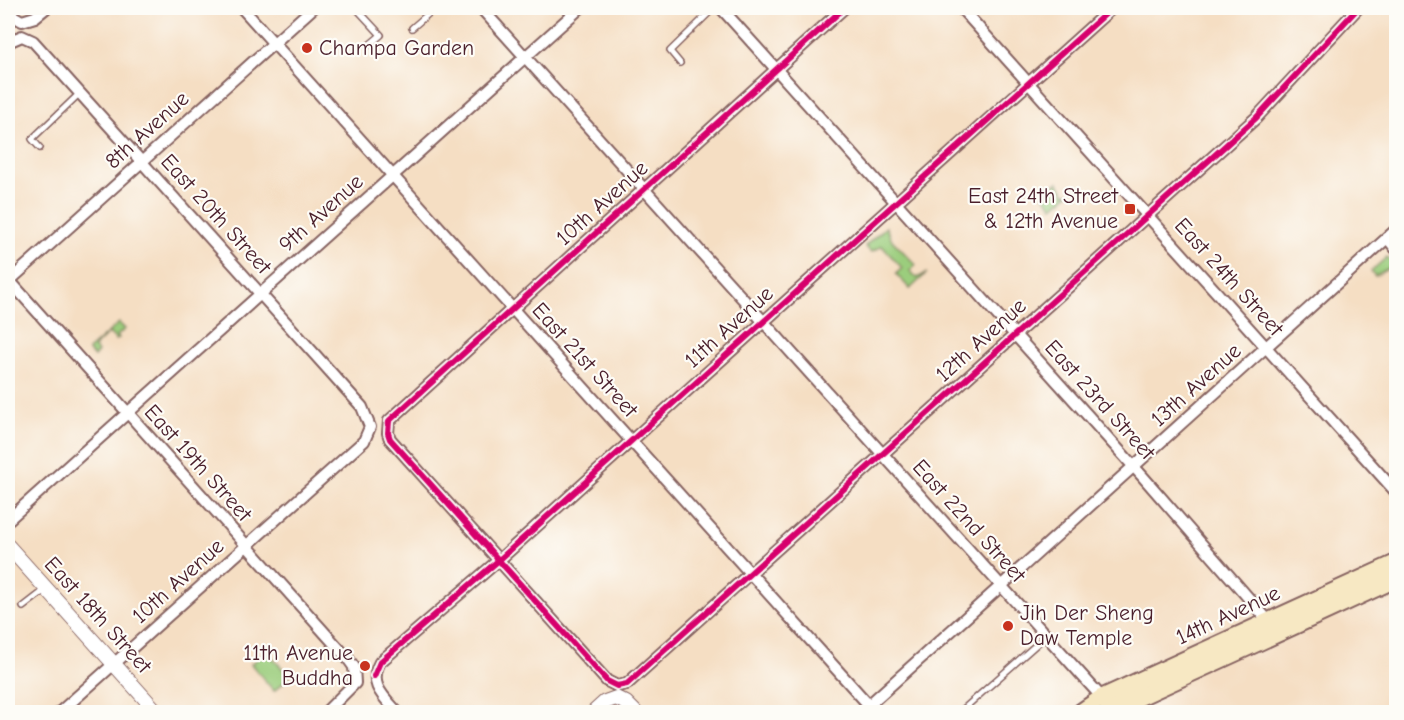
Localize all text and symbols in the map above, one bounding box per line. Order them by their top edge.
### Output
place label: Champa Garden [319,35,474,61]
marker: Champa Garden [300,41,314,55]
street label: 8th Avenue [100,86,194,174]
street label: East 20th Street [155,149,277,280]
street label: 10th Avenue [551,155,653,251]
street label: 9th Avenue [274,169,368,257]
place label: East 24th Street & 12th Avenue [968,183,1119,234]
marker: East 24th Street & 12th Avenue [1123,202,1137,216]
street label: East 24th Street [1169,213,1289,342]
street label: 11th Avenue [679,281,779,373]
street label: 12th Avenue [930,293,1032,387]
street label: East 21st Street [527,297,644,423]
street label: East 23rd Street [1039,335,1161,466]
street label: 13th Avenue [1146,338,1246,432]
street label: East 19th Street [139,399,258,527]
street label: East 22nd Street [907,454,1032,588]
street label: 10th Avenue [127,533,229,629]
street label: East 18th Street [39,551,158,679]
street label: 14th Avenue [1172,580,1284,650]
place label: Jih Der Sheng Daw Temple [1020,600,1154,651]
marker: Jih Der Sheng Daw Temple [1001,619,1015,633]
place label: 11th Avenue Buddha [243,640,353,691]
marker: 11th Avenue Buddha [358,659,372,673]

